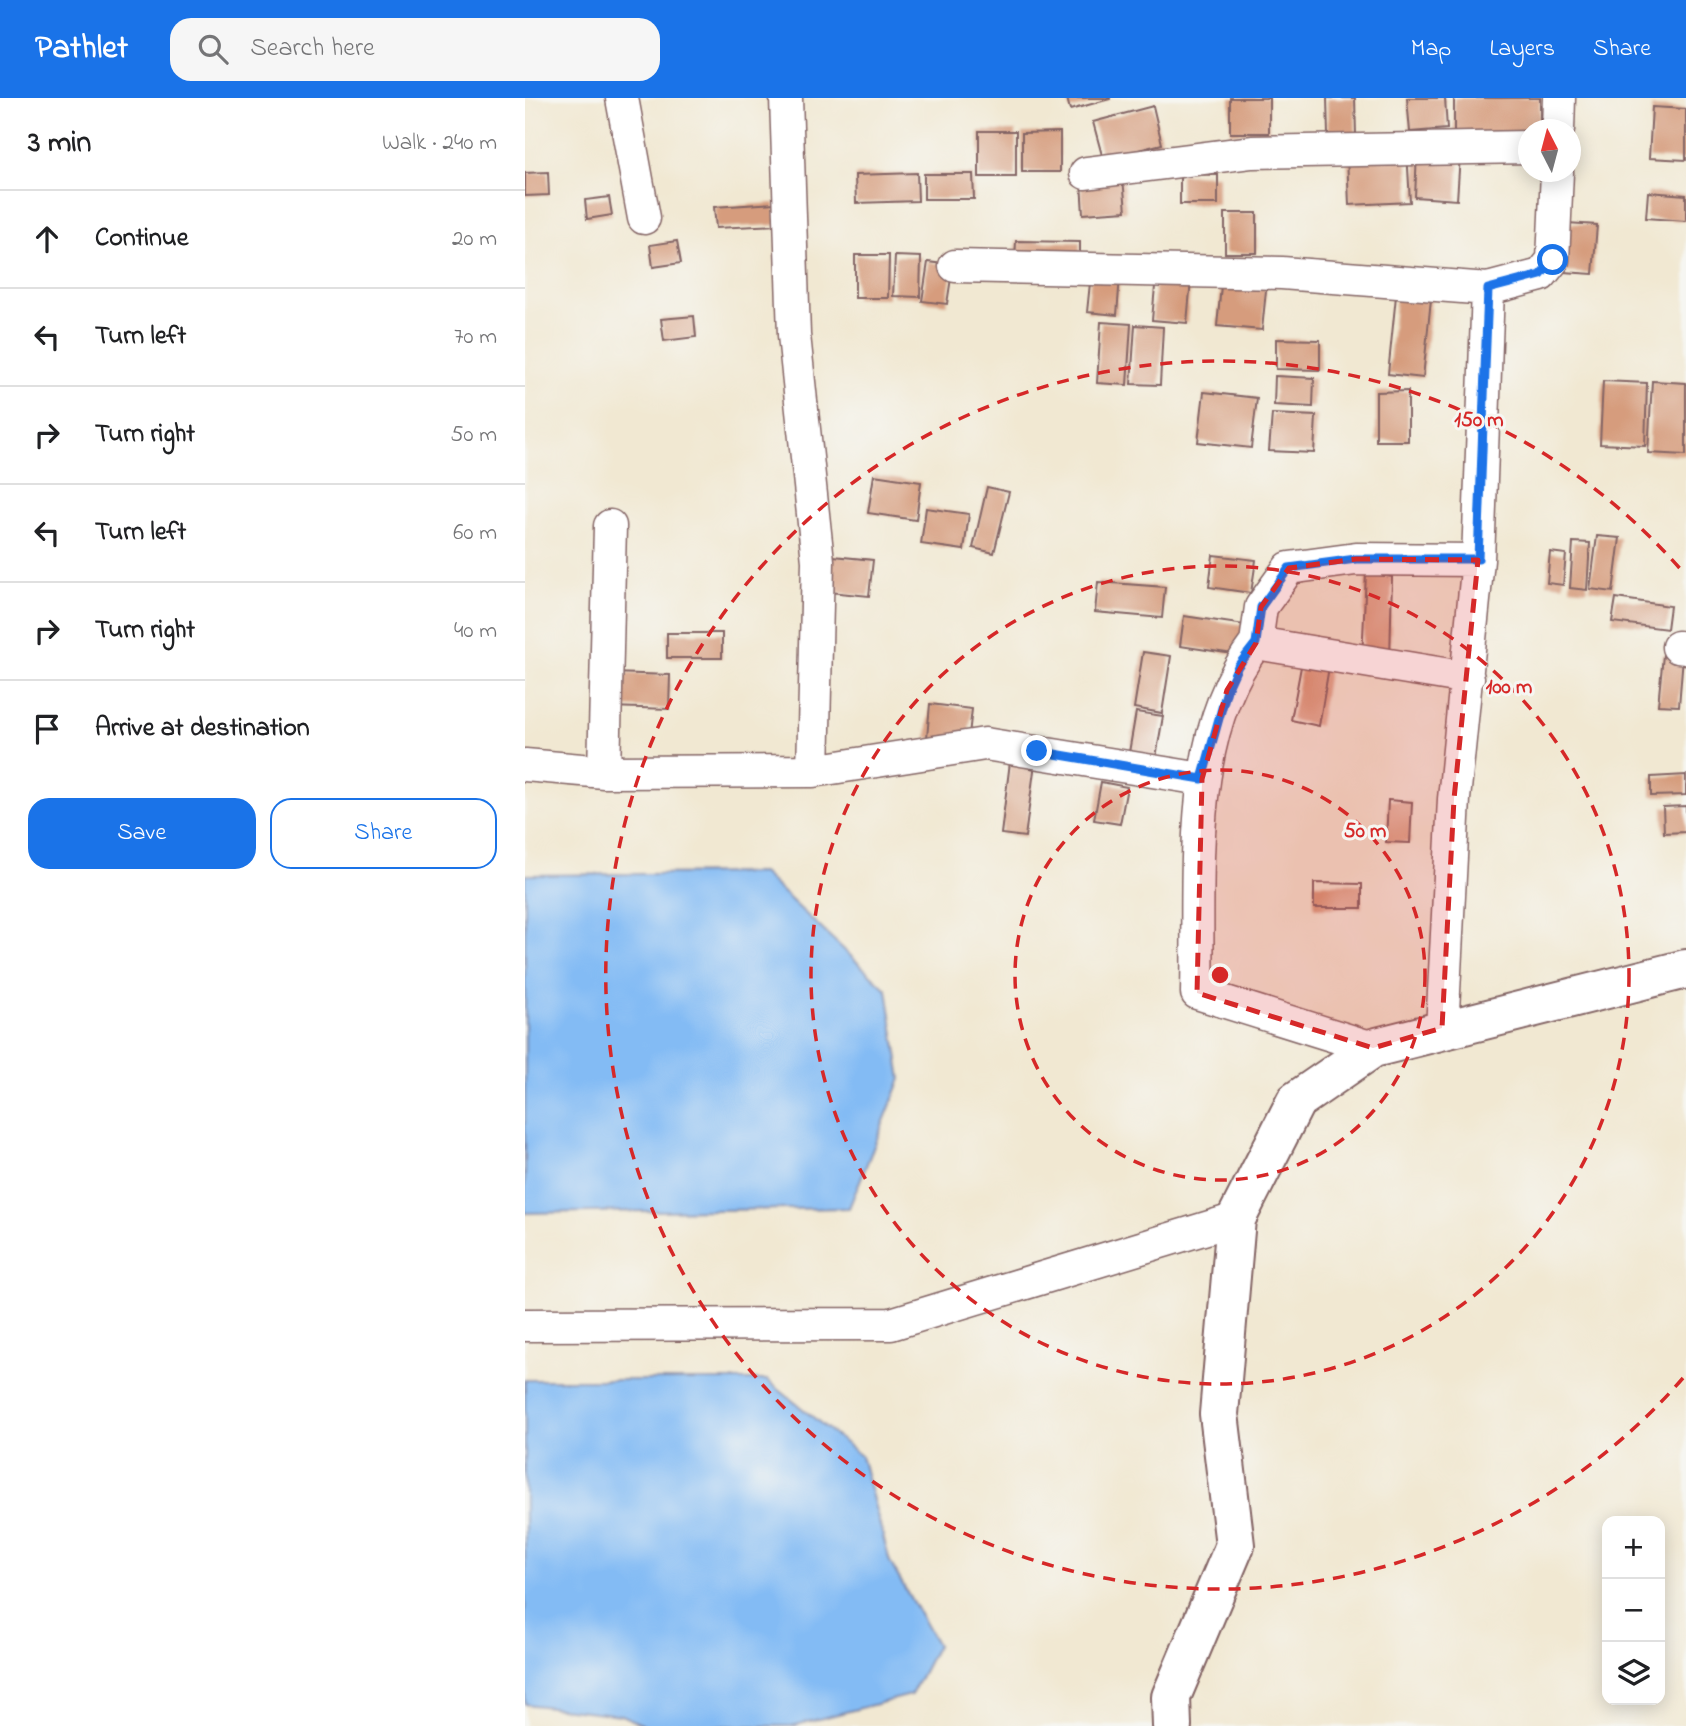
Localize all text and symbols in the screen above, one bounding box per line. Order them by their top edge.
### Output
search box [170,18,660,81]
text: Pathlet [35,25,128,73]
icon: search [194,30,232,68]
text: Search here [250,30,375,68]
text: Map [1411,32,1451,67]
text: Layers [1489,32,1555,67]
text: Share [1593,32,1651,67]
north arrow [1518,119,1581,182]
text: 3 min [28,122,91,166]
text: Walk · 240 m [382,127,497,160]
icon: ahead [28,220,66,258]
text: Continue [95,220,188,258]
text: 20 m [452,223,497,256]
route start [1537,244,1568,275]
icon: left [28,318,66,356]
text: Turn left [95,318,186,356]
text: 70 m [454,321,497,354]
text: 150 m [1454,406,1504,436]
icon: right [28,416,66,454]
text: Turn right [95,416,195,454]
text: 50 m [450,419,497,452]
icon: left [28,514,66,552]
text: Turn left [95,514,186,552]
text: 60 m [453,517,497,550]
icon: right [28,612,66,650]
text: Turn right [95,612,195,650]
text: 40 m [454,615,497,648]
text: 100 m [1486,673,1532,703]
icon: arrive [28,710,66,748]
text: Arrive at destination [95,710,310,748]
route end [1021,735,1052,766]
button: Save [28,798,256,869]
button: Share [270,798,497,869]
text: 50 m [1344,817,1386,847]
centre of rings [1208,963,1232,987]
map controls [1602,1516,1665,1705]
button: + [1602,1516,1665,1579]
button: − [1602,1579,1665,1642]
button: layers [1602,1642,1665,1705]

